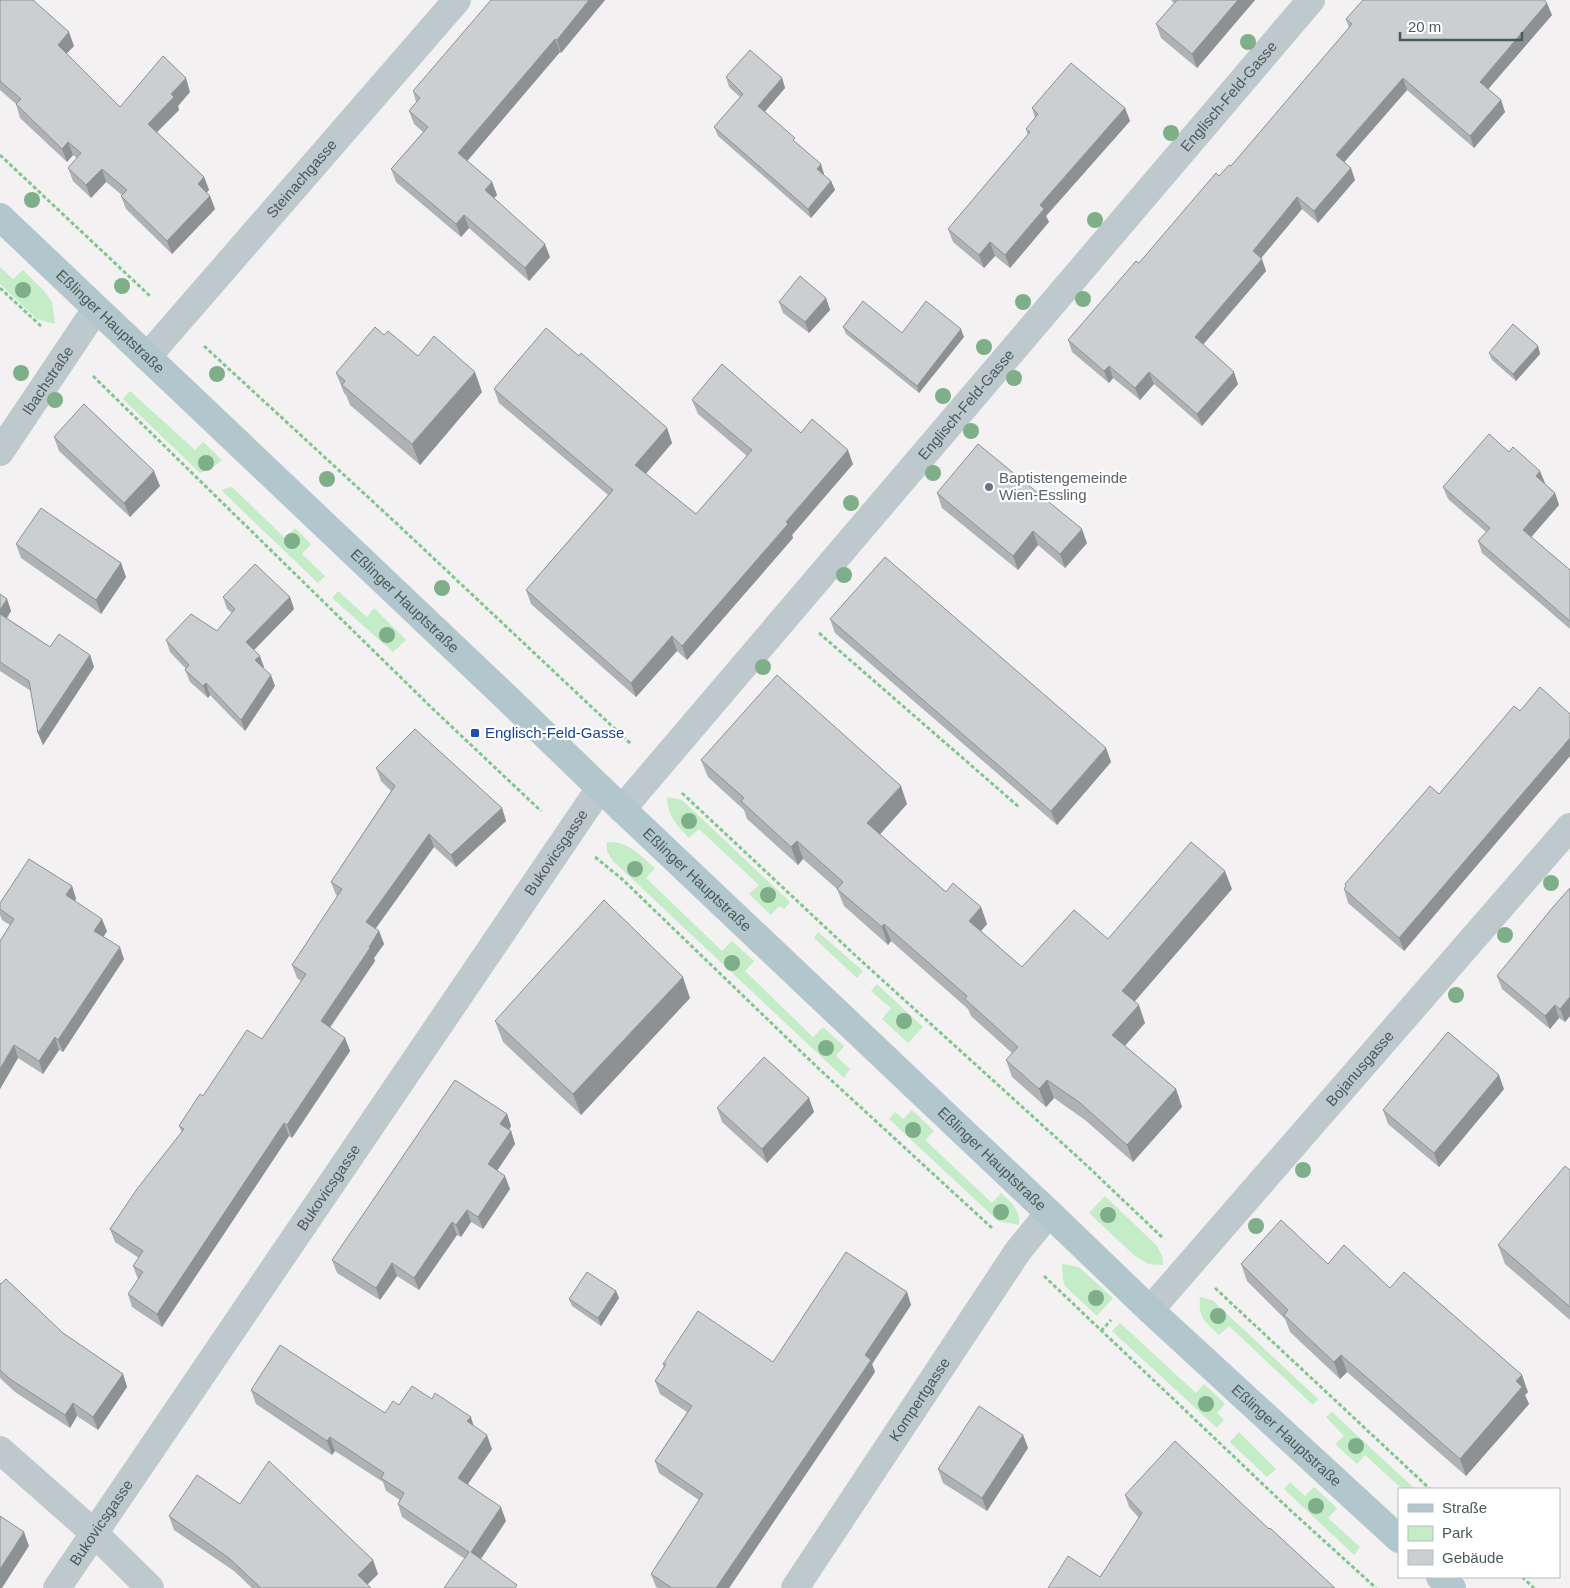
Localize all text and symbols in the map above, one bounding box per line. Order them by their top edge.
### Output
scale bar [1400,10,1522,42]
text: 20 m [1408,18,1441,35]
street label: Englisch-Feld-Gasse [1177,38,1280,155]
street label: Steinachgasse [263,136,340,221]
street label: Eßlinger Hauptstraße [53,266,168,377]
street label: Ibachstraße [18,343,77,418]
street label: Englisch-Feld-Gasse [914,346,1018,463]
place label: Baptistengemeinde Wien-Essling [999,469,1127,503]
marker: Baptistengemeinde Wien-Essling [983,481,995,493]
street label: Eßlinger Hauptstraße [348,545,463,656]
place label: Englisch-Feld-Gasse [485,724,624,741]
marker: Englisch-Feld-Gasse [469,727,481,739]
street label: Bukovicsgasse [521,806,591,898]
street label: Eßlinger Hauptstraße [640,824,755,935]
street label: Bojanusgasse [1322,1027,1397,1109]
street label: Eßlinger Hauptstraße [935,1103,1050,1214]
street label: Bukovicsgasse [293,1141,364,1233]
street label: Kompertgasse [886,1354,953,1444]
street label: Eßlinger Hauptstraße [1229,1381,1345,1490]
street label: Bukovicsgasse [66,1476,136,1569]
legend [1398,1488,1560,1578]
text: Straße [1442,1499,1487,1516]
text: Park [1442,1524,1473,1541]
text: Gebäude [1442,1549,1504,1566]

